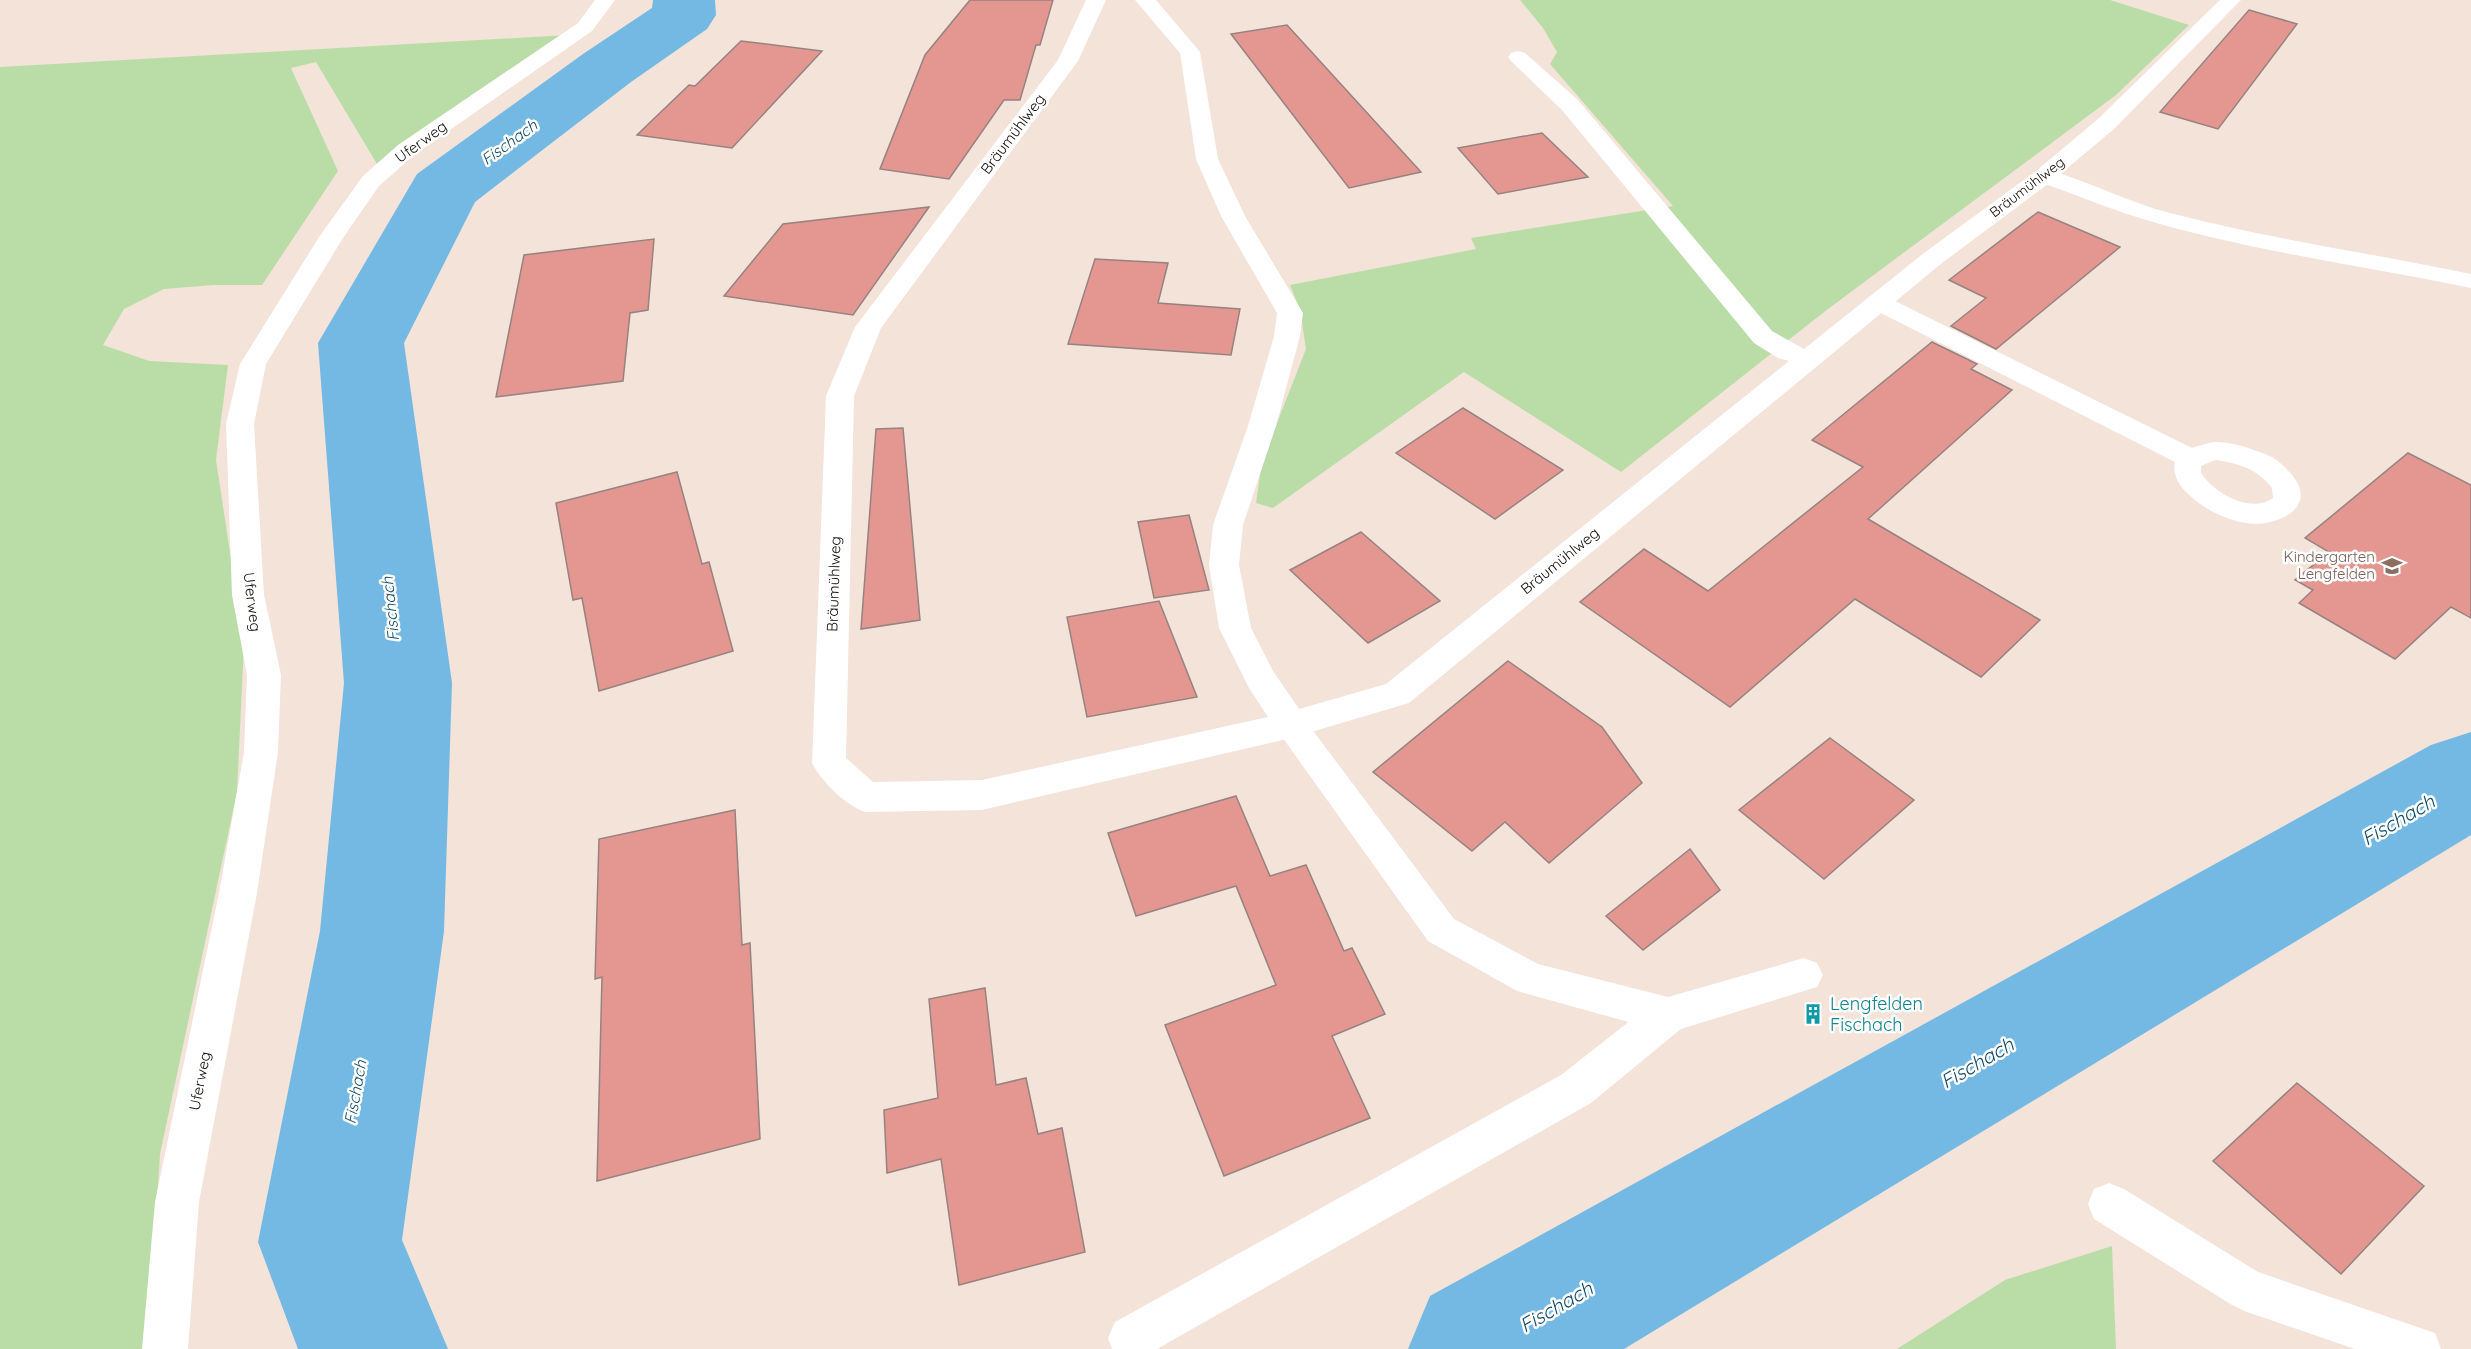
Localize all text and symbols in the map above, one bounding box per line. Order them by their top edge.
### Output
street label: Bräumühlweg [976,90,1049,178]
water label: Fischach [477,114,542,169]
street label: Uferweg [391,116,450,167]
street label: Bräumühlweg [1986,153,2068,221]
street label: Bräumühlweg [1516,523,1603,598]
street label: Bräumühlweg [822,536,845,632]
place label: Kindergarten Lengfelden [2284,547,2375,583]
school or university icon: Kindergarten Lengfelden [2380,554,2404,578]
street label: Uferweg [239,571,266,633]
water label: Fischach [377,575,403,642]
water label: Fischach [2357,788,2439,851]
place label: Lengfelden Fischach [1830,992,1923,1036]
building icon: Lengfelden Fischach [1801,1002,1825,1026]
water label: Fischach [1936,1031,2018,1094]
street label: Uferweg [184,1050,215,1112]
water label: Fischach [340,1058,371,1125]
water label: Fischach [1515,1275,1597,1338]

